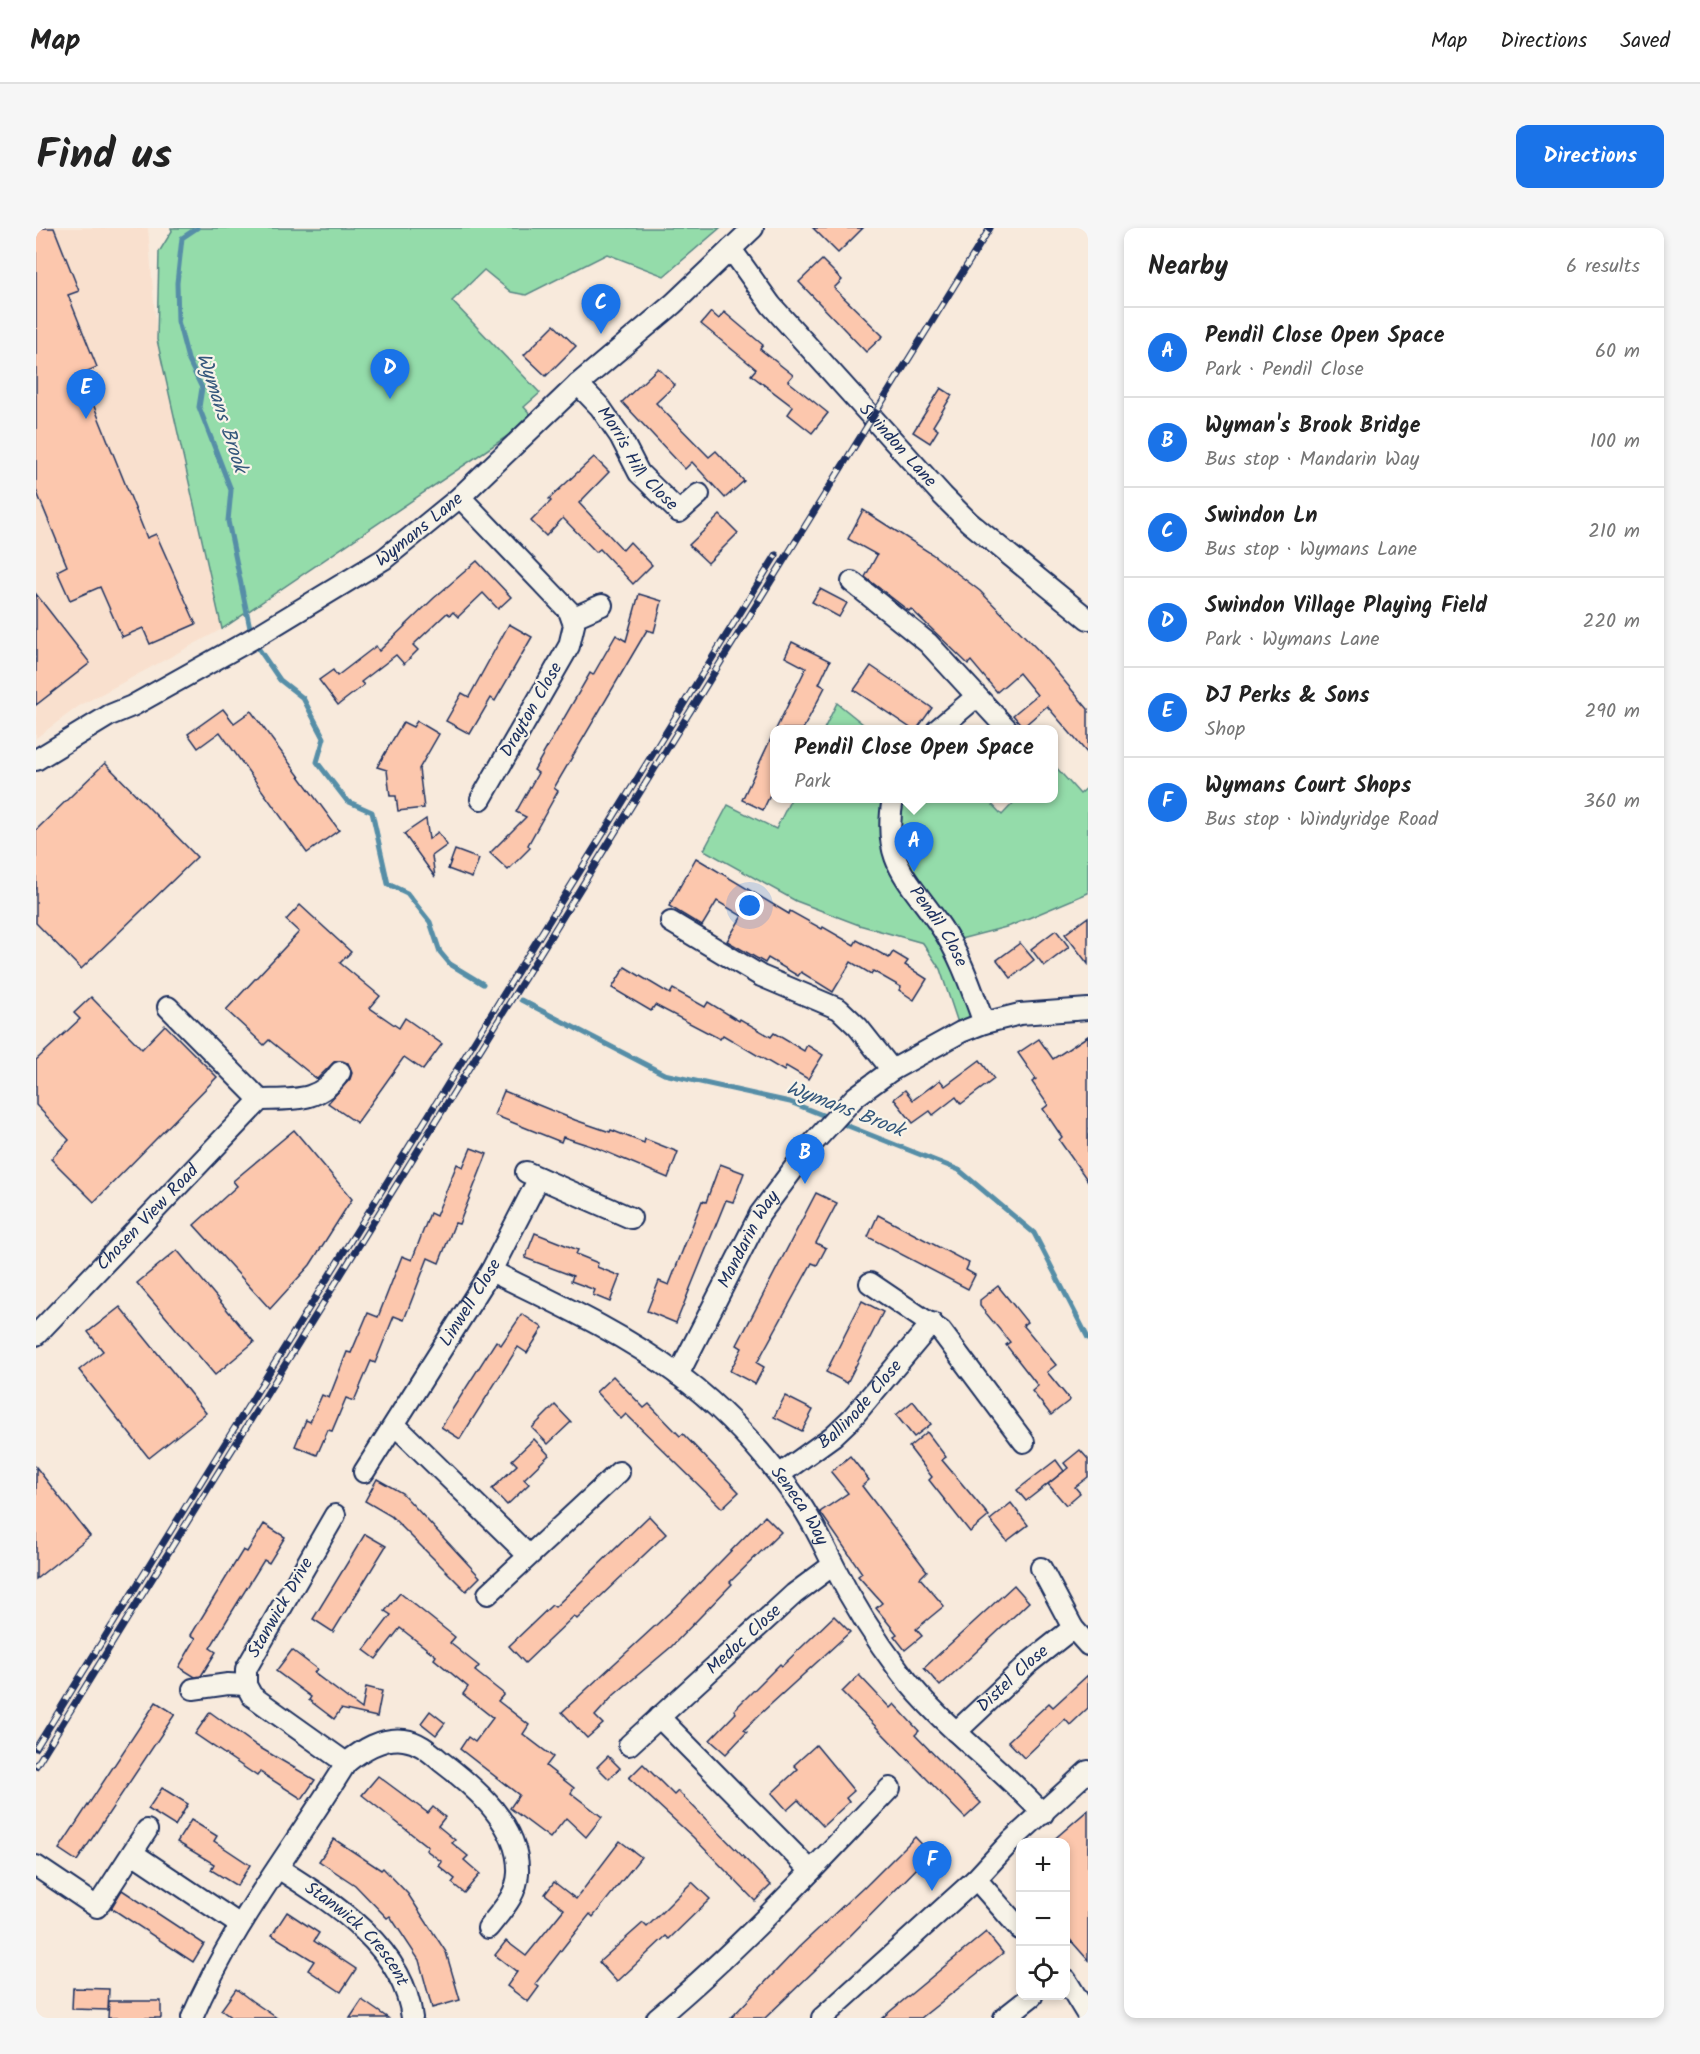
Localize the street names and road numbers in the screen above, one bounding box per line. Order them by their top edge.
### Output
street label: Swindon Lane [852,397,944,495]
street label: Morris Hill Close [589,400,685,518]
street label: Wymans Lane [370,485,470,575]
street label: Drayton Close [493,657,571,763]
street label: Pendil Close [901,880,975,972]
street label: Chosen View Road [89,1157,207,1278]
street label: Mandarin Way [710,1184,788,1293]
street label: Linwell Close [432,1254,509,1353]
street label: Ballinode Close [812,1353,910,1457]
street label: Seneca Way [763,1460,836,1551]
street label: Stanwick Drive [240,1552,322,1664]
street label: Medoc Close [700,1597,788,1682]
street label: Distel Close [970,1638,1055,1720]
street label: Stanwick Crescent [298,1874,417,1992]

